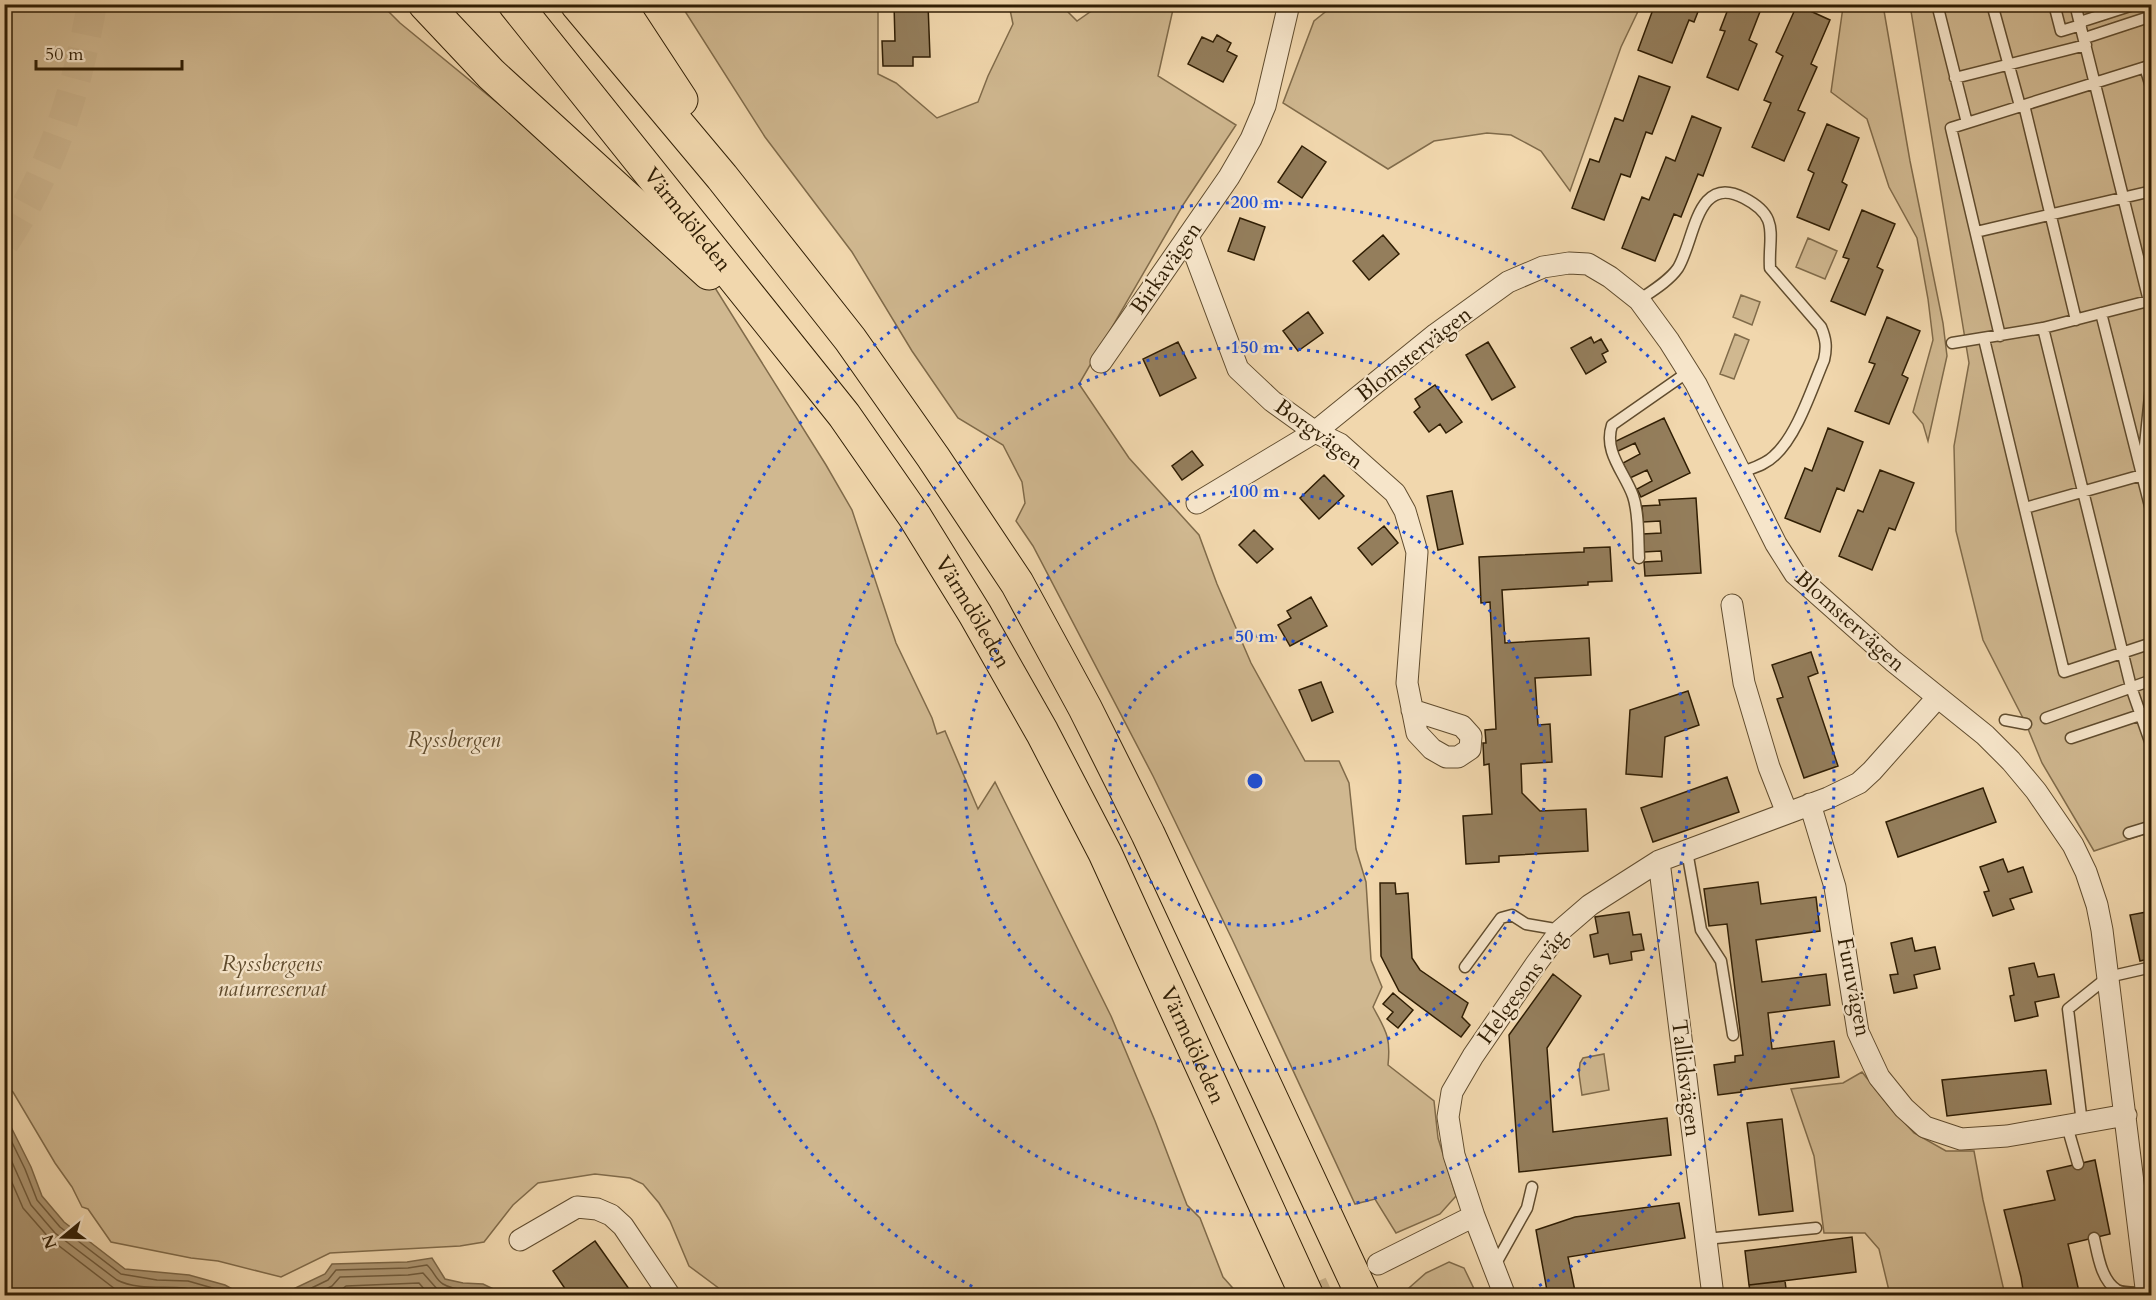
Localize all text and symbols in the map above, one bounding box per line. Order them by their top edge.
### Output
scale bar [36,33,182,71]
text: 50 m [45,42,84,67]
street label: Värmdöleden [636,161,739,278]
text: 200 m [1230,190,1280,215]
street label: Birkavägen [1123,216,1209,320]
street label: Blomstervägen [1350,299,1478,409]
text: 150 m [1230,335,1280,360]
street label: Borgvägen [1269,392,1370,477]
text: 100 m [1230,479,1280,504]
street label: Värmdöleden [928,550,1018,674]
street label: Blomstervägen [1788,563,1912,679]
text: 50 m [1235,624,1275,649]
park label: Ryssbergen [407,725,501,755]
centre of rings [1245,771,1265,791]
street label: Helgesons väg [1470,923,1574,1050]
street label: Furuvägen [1830,935,1878,1040]
park label: Ryssbergens naturreservat [218,949,327,1004]
street label: Värmdöleden [1153,982,1233,1109]
street label: Tallidsvägen [1664,1018,1708,1139]
north arrow [33,1207,93,1267]
text: N [37,1231,62,1252]

